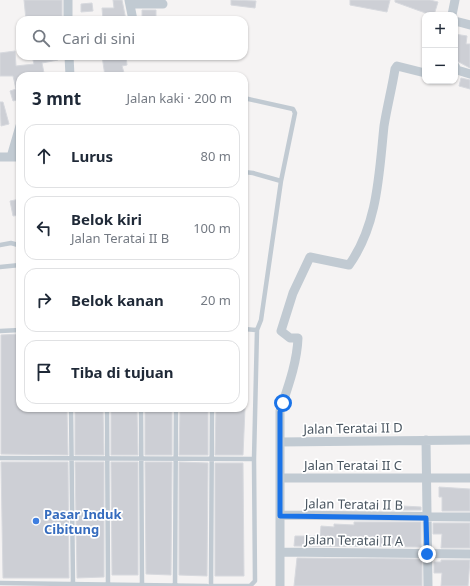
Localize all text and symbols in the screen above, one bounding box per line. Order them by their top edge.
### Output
map controls [422,12,458,84]
button: + [422,12,458,48]
search box [16,16,248,60]
icon: search [30,27,52,49]
text: Cari di sini [62,28,135,48]
button: − [422,48,458,84]
text: 3 mnt [32,87,81,110]
text: Jalan kaki · 200 m [126,89,232,107]
icon: ahead [33,145,55,167]
text: Lurus [71,146,113,166]
text: 80 m [201,147,231,165]
text: Belok kiri [71,209,142,229]
icon: left [33,217,55,239]
text: 100 m [193,219,231,237]
text: Jalan Teratai II B [71,229,169,247]
icon: right [33,289,55,311]
text: Belok kanan [71,290,164,310]
text: 20 m [201,291,231,309]
icon: arrive [33,361,55,383]
text: Tiba di tujuan [71,362,174,382]
route start [274,394,292,412]
street label: Jalan Teratai II D [301,418,403,438]
street label: Jalan Teratai II C [302,456,402,474]
street label: Jalan Teratai II B [303,494,403,514]
place label: Pasar Induk Cibitung [44,505,123,538]
marker: Pasar Induk Cibitung [31,516,41,526]
street label: Jalan Teratai II A [303,530,404,550]
route end [418,545,436,563]

